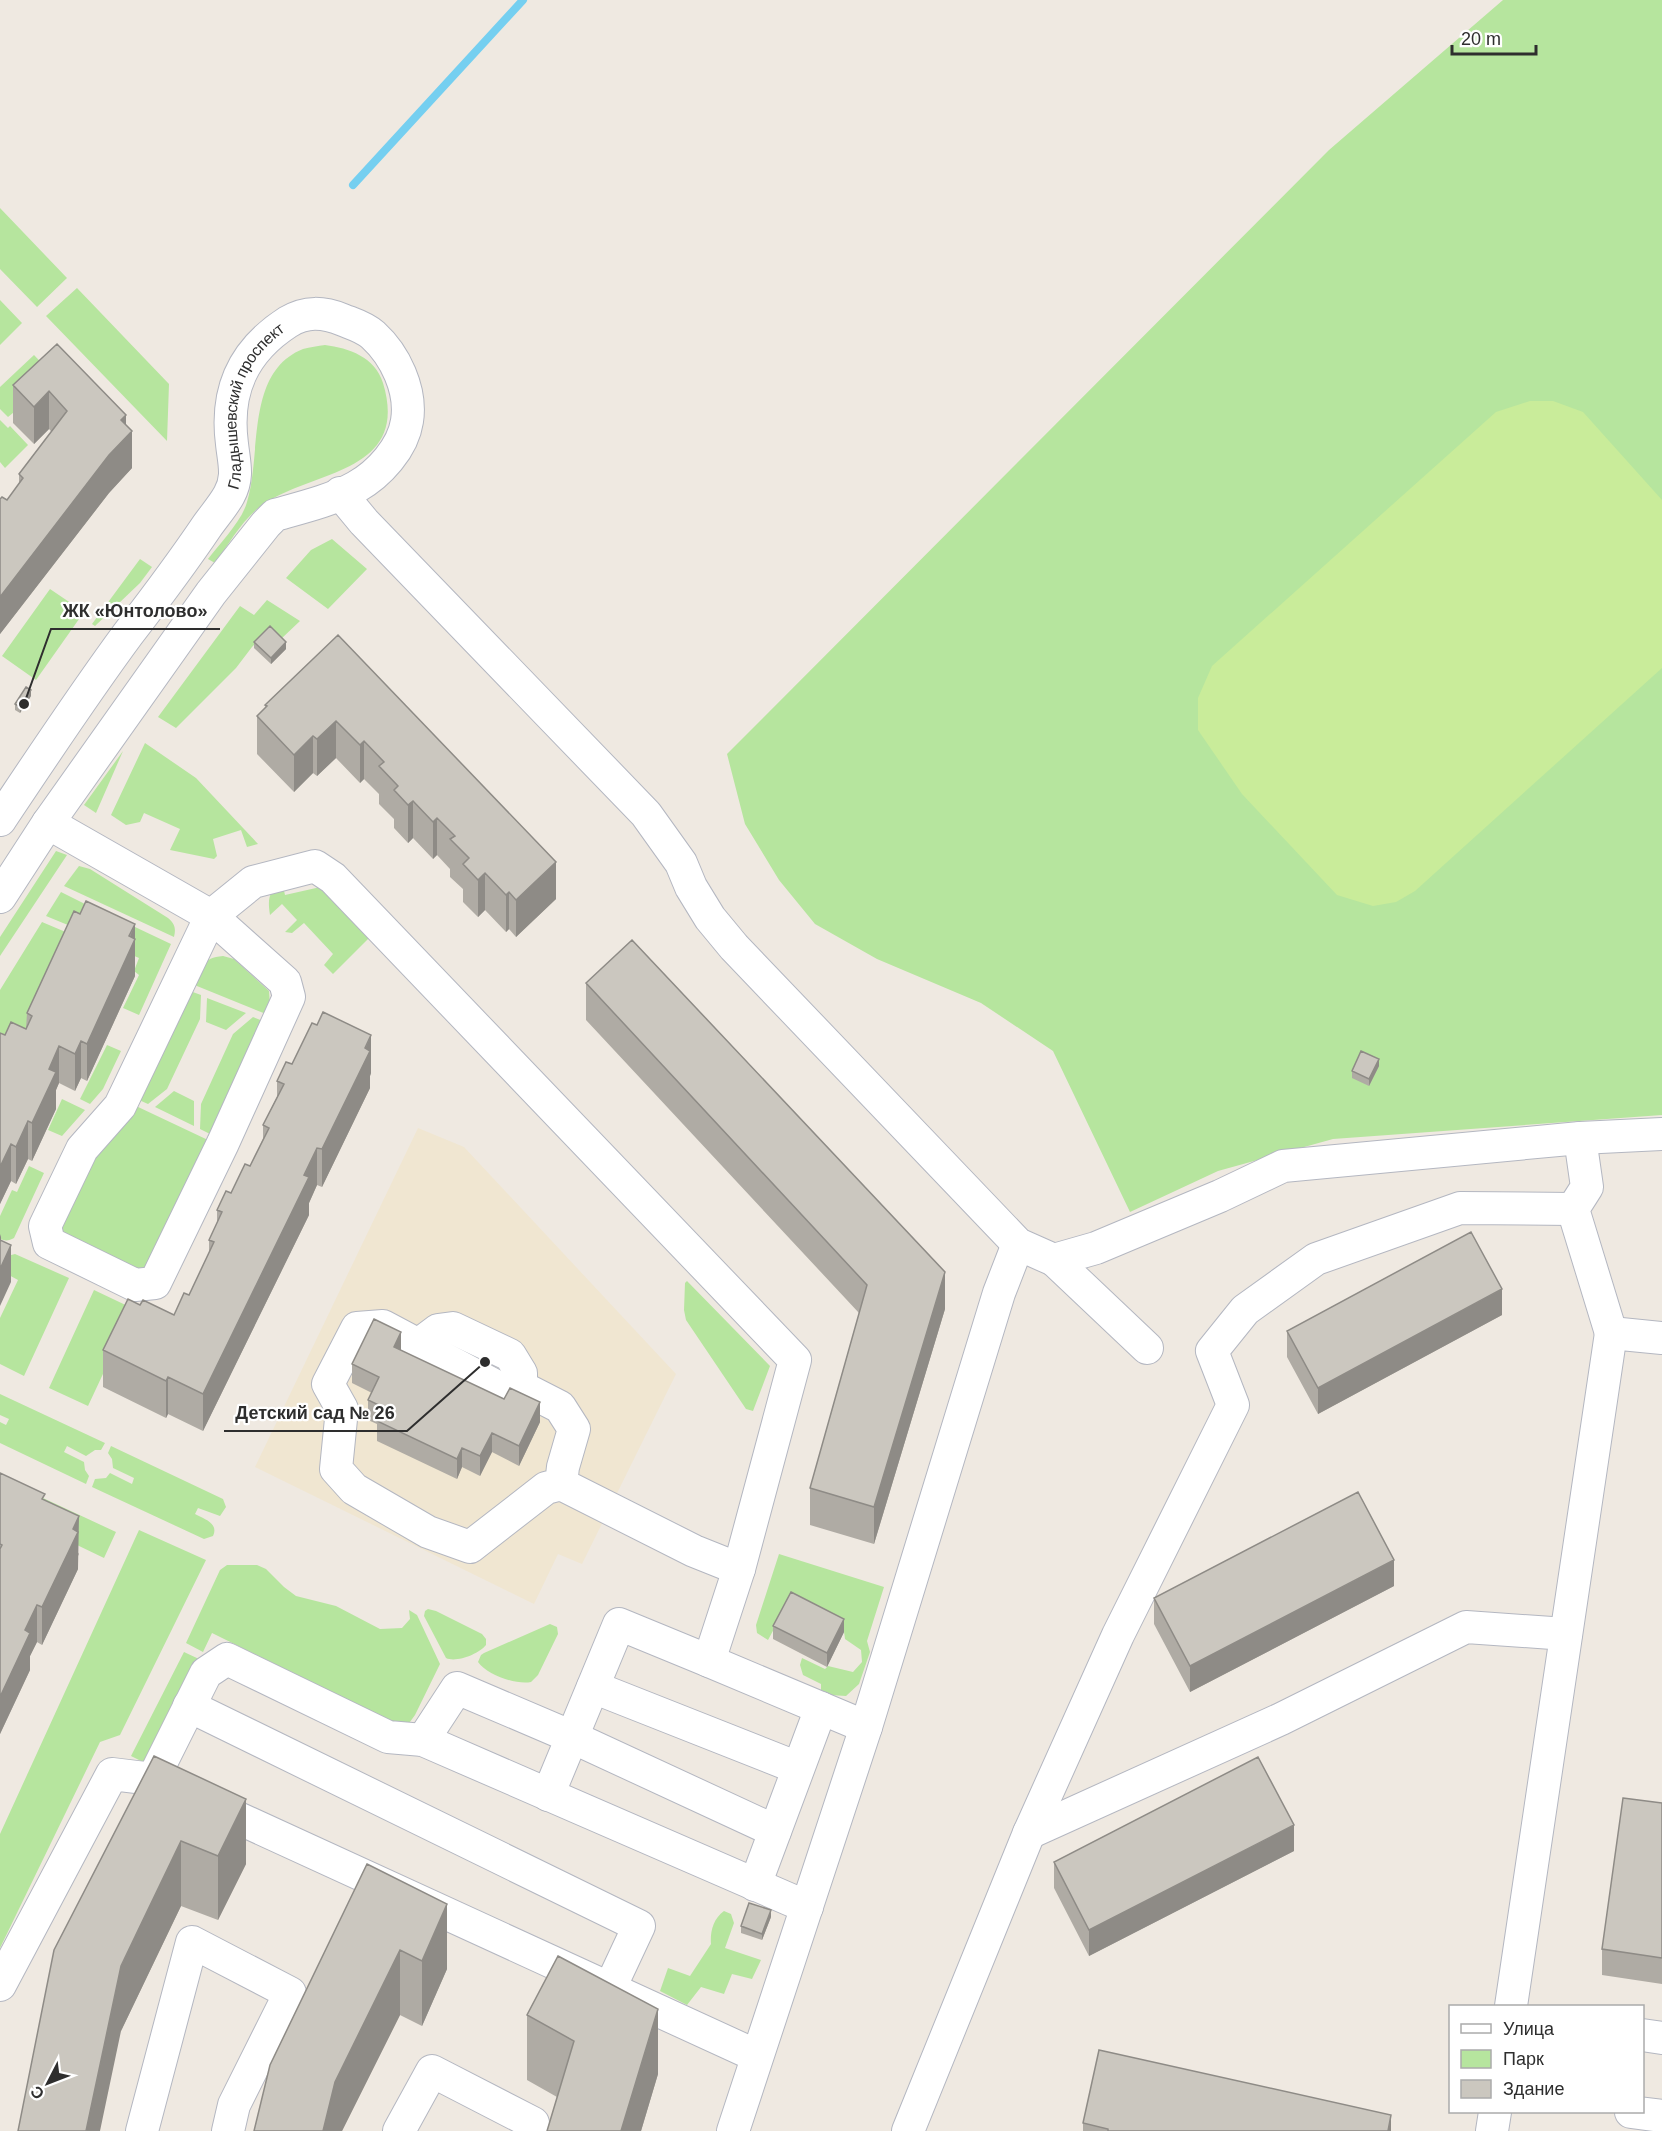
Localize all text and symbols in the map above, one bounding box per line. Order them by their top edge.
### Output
scale bar [1452,18,1536,56]
text: 20 m [1461,29,1501,49]
street label: Гладышевский проспект [222,319,287,491]
callout: ЖК «Юнтолово» [51,593,220,629]
text: ЖК «Юнтолово» [62,601,207,621]
callout: Детский сад № 26 [224,1395,407,1431]
text: Детский сад № 26 [235,1403,395,1423]
legend [1449,2005,1644,2113]
text: Улица [1503,2019,1555,2039]
text: Парк [1503,2049,1544,2069]
north arrow [18,2053,78,2113]
text: Здание [1503,2079,1564,2099]
text: С [27,2082,47,2103]

